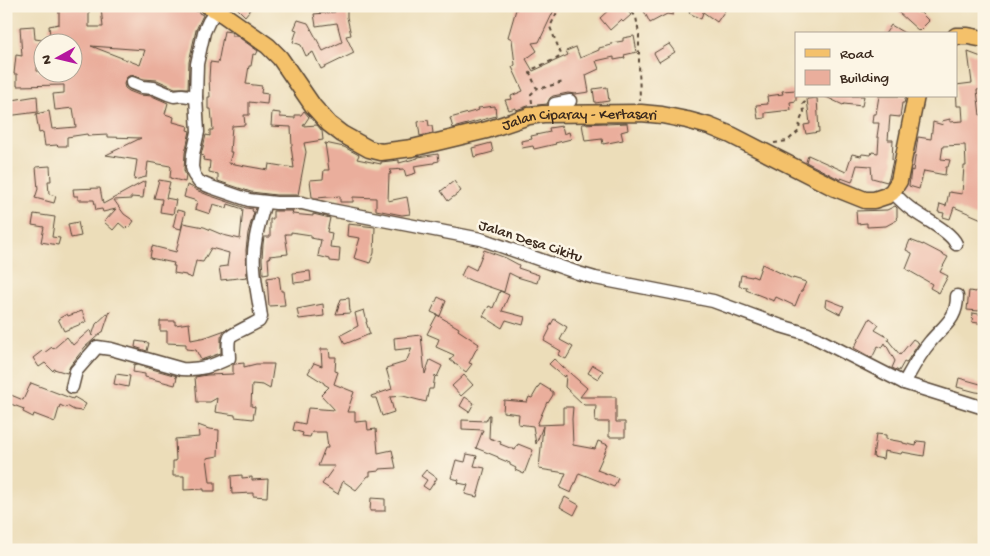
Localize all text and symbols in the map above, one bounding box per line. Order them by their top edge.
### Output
north arrow [32,32,82,82]
legend [795,32,958,98]
text: Road [840,46,874,64]
text: N [39,54,57,65]
text: Building [839,70,889,88]
street label: Jalan Ciparay - Kertasari [500,106,658,135]
street label: Jalan Desa Cikitu [476,217,585,267]

